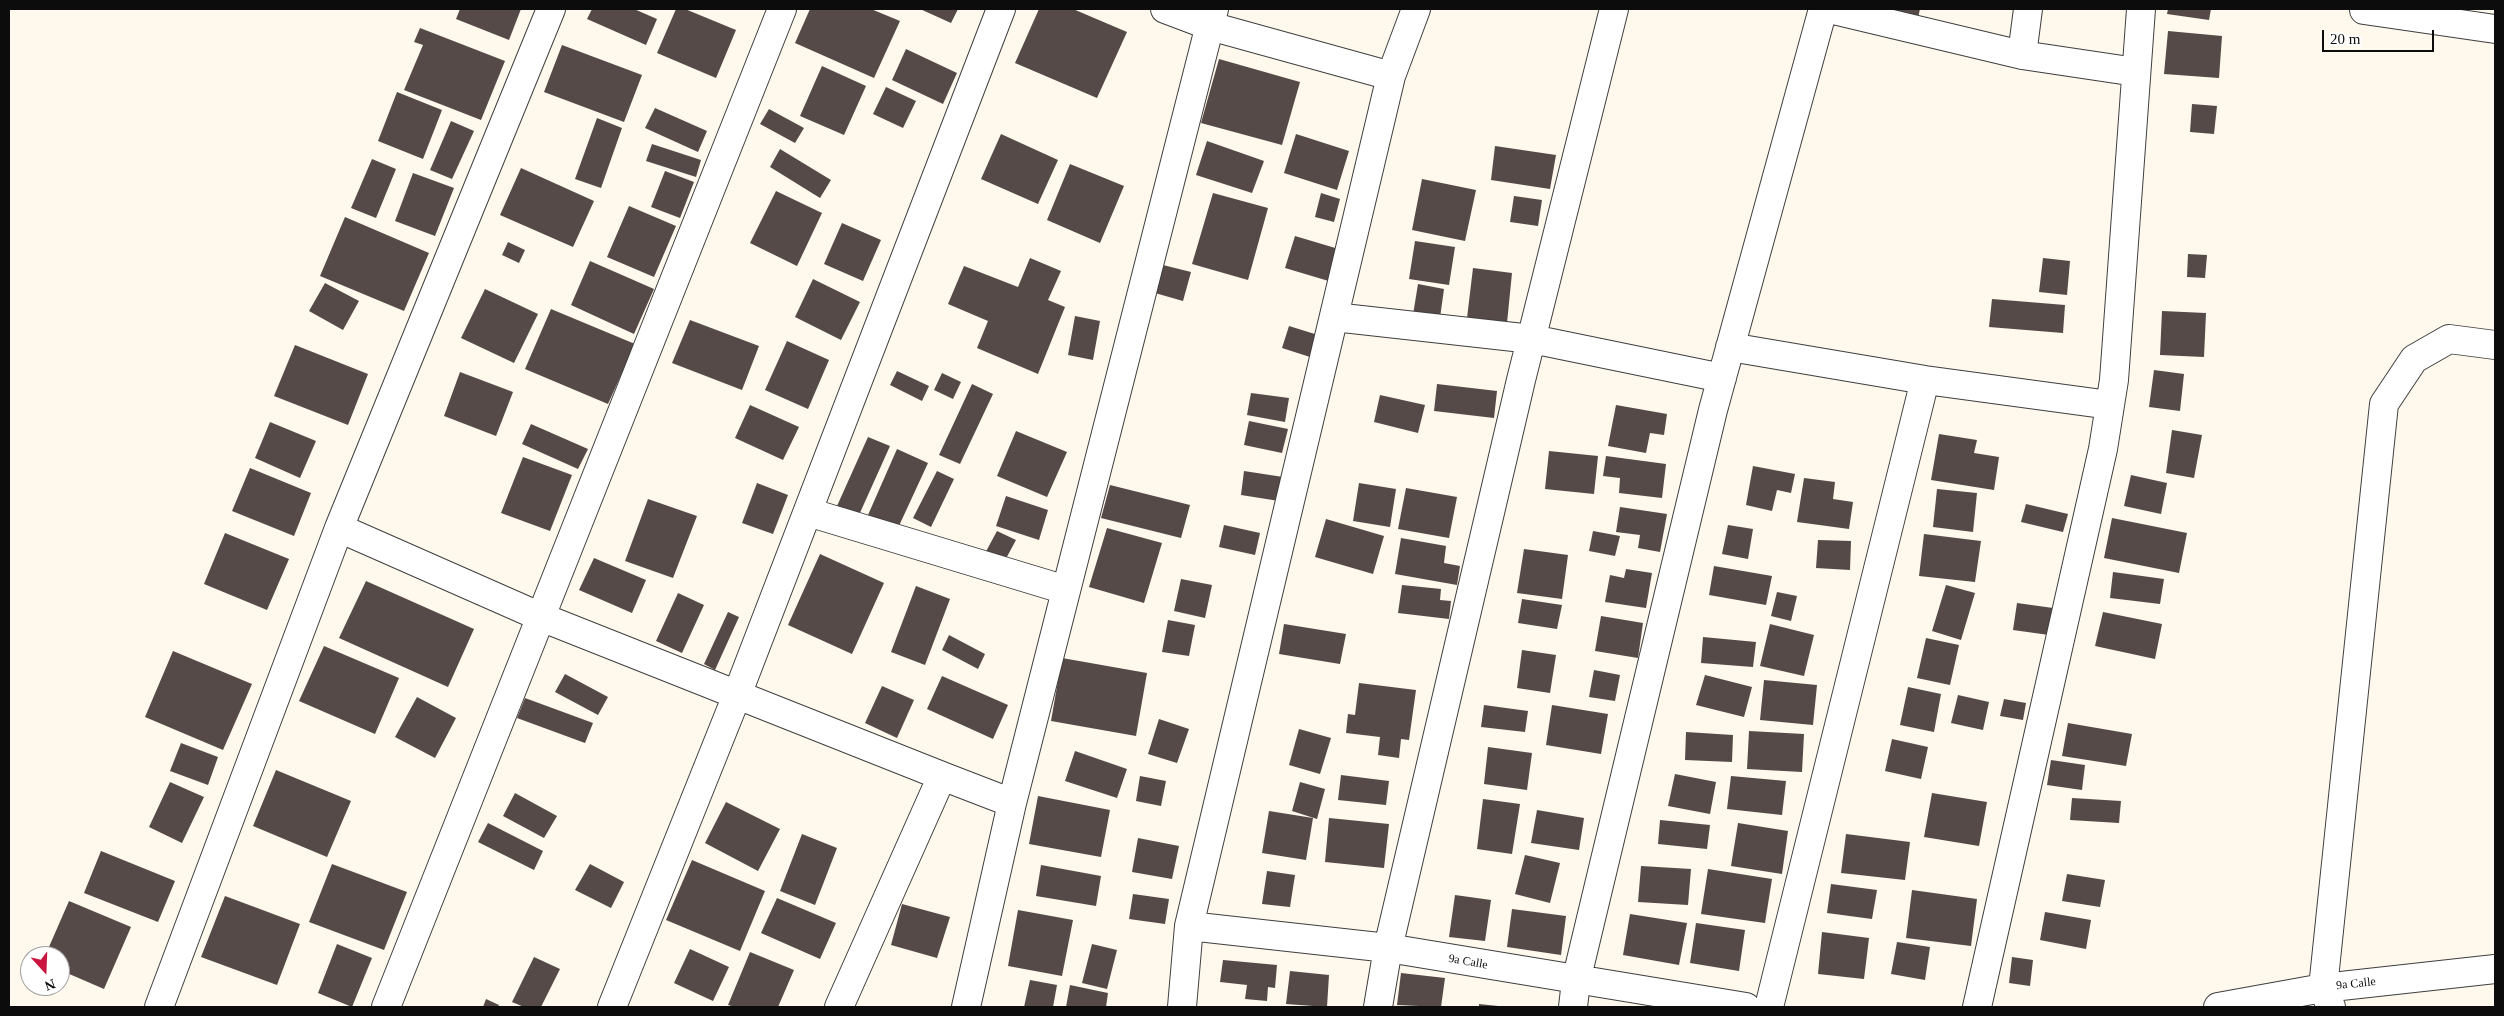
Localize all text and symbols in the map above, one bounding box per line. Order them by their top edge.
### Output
scale bar [2324,20,2436,52]
text: 20 m [2330,31,2360,47]
north arrow [20,946,70,996]
street label: 9a Calle [1447,951,1489,973]
street label: 9a Calle [2336,975,2376,993]
text: N [43,976,57,993]

